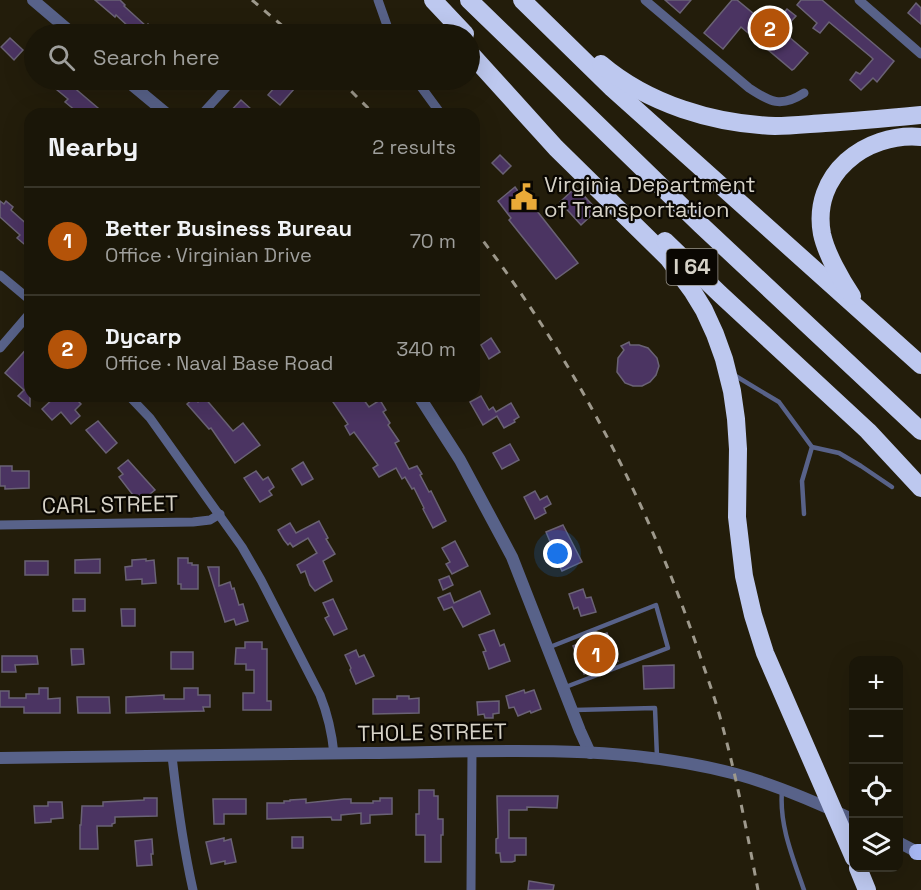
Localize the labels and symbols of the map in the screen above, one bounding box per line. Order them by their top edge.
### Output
pin: 2 [750,6,790,51]
place label: Virginia Department of Transportation [544,170,756,223]
public building icon: Virginia Department of Transportation [509,182,539,212]
road number: I 64 [666,249,718,285]
street label: CARL STREET [42,489,178,519]
your location [543,539,572,568]
pin: 1 [576,632,616,676]
street label: THOLE STREET [357,717,507,747]

